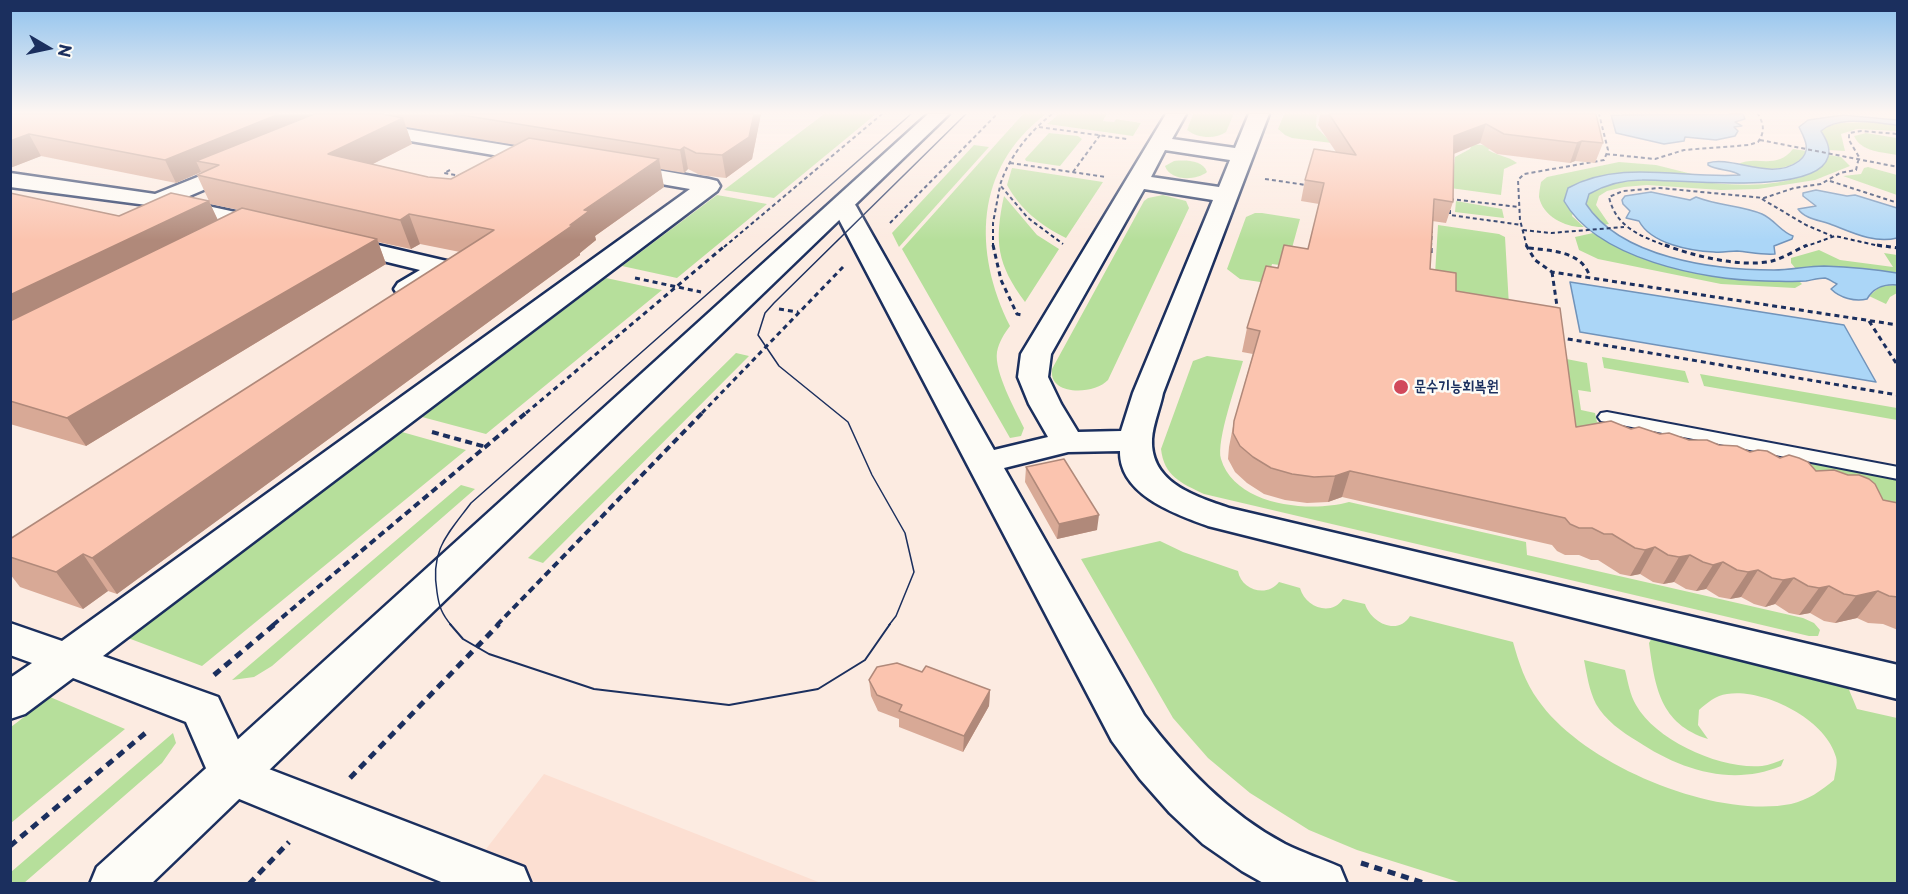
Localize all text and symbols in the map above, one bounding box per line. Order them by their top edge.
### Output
north arrow [18,18,78,78]
text: N [53,43,79,59]
marker: 문수기능회복원 [1392,378,1410,396]
place label: 문수기능회복원 [1414,378,1498,396]

